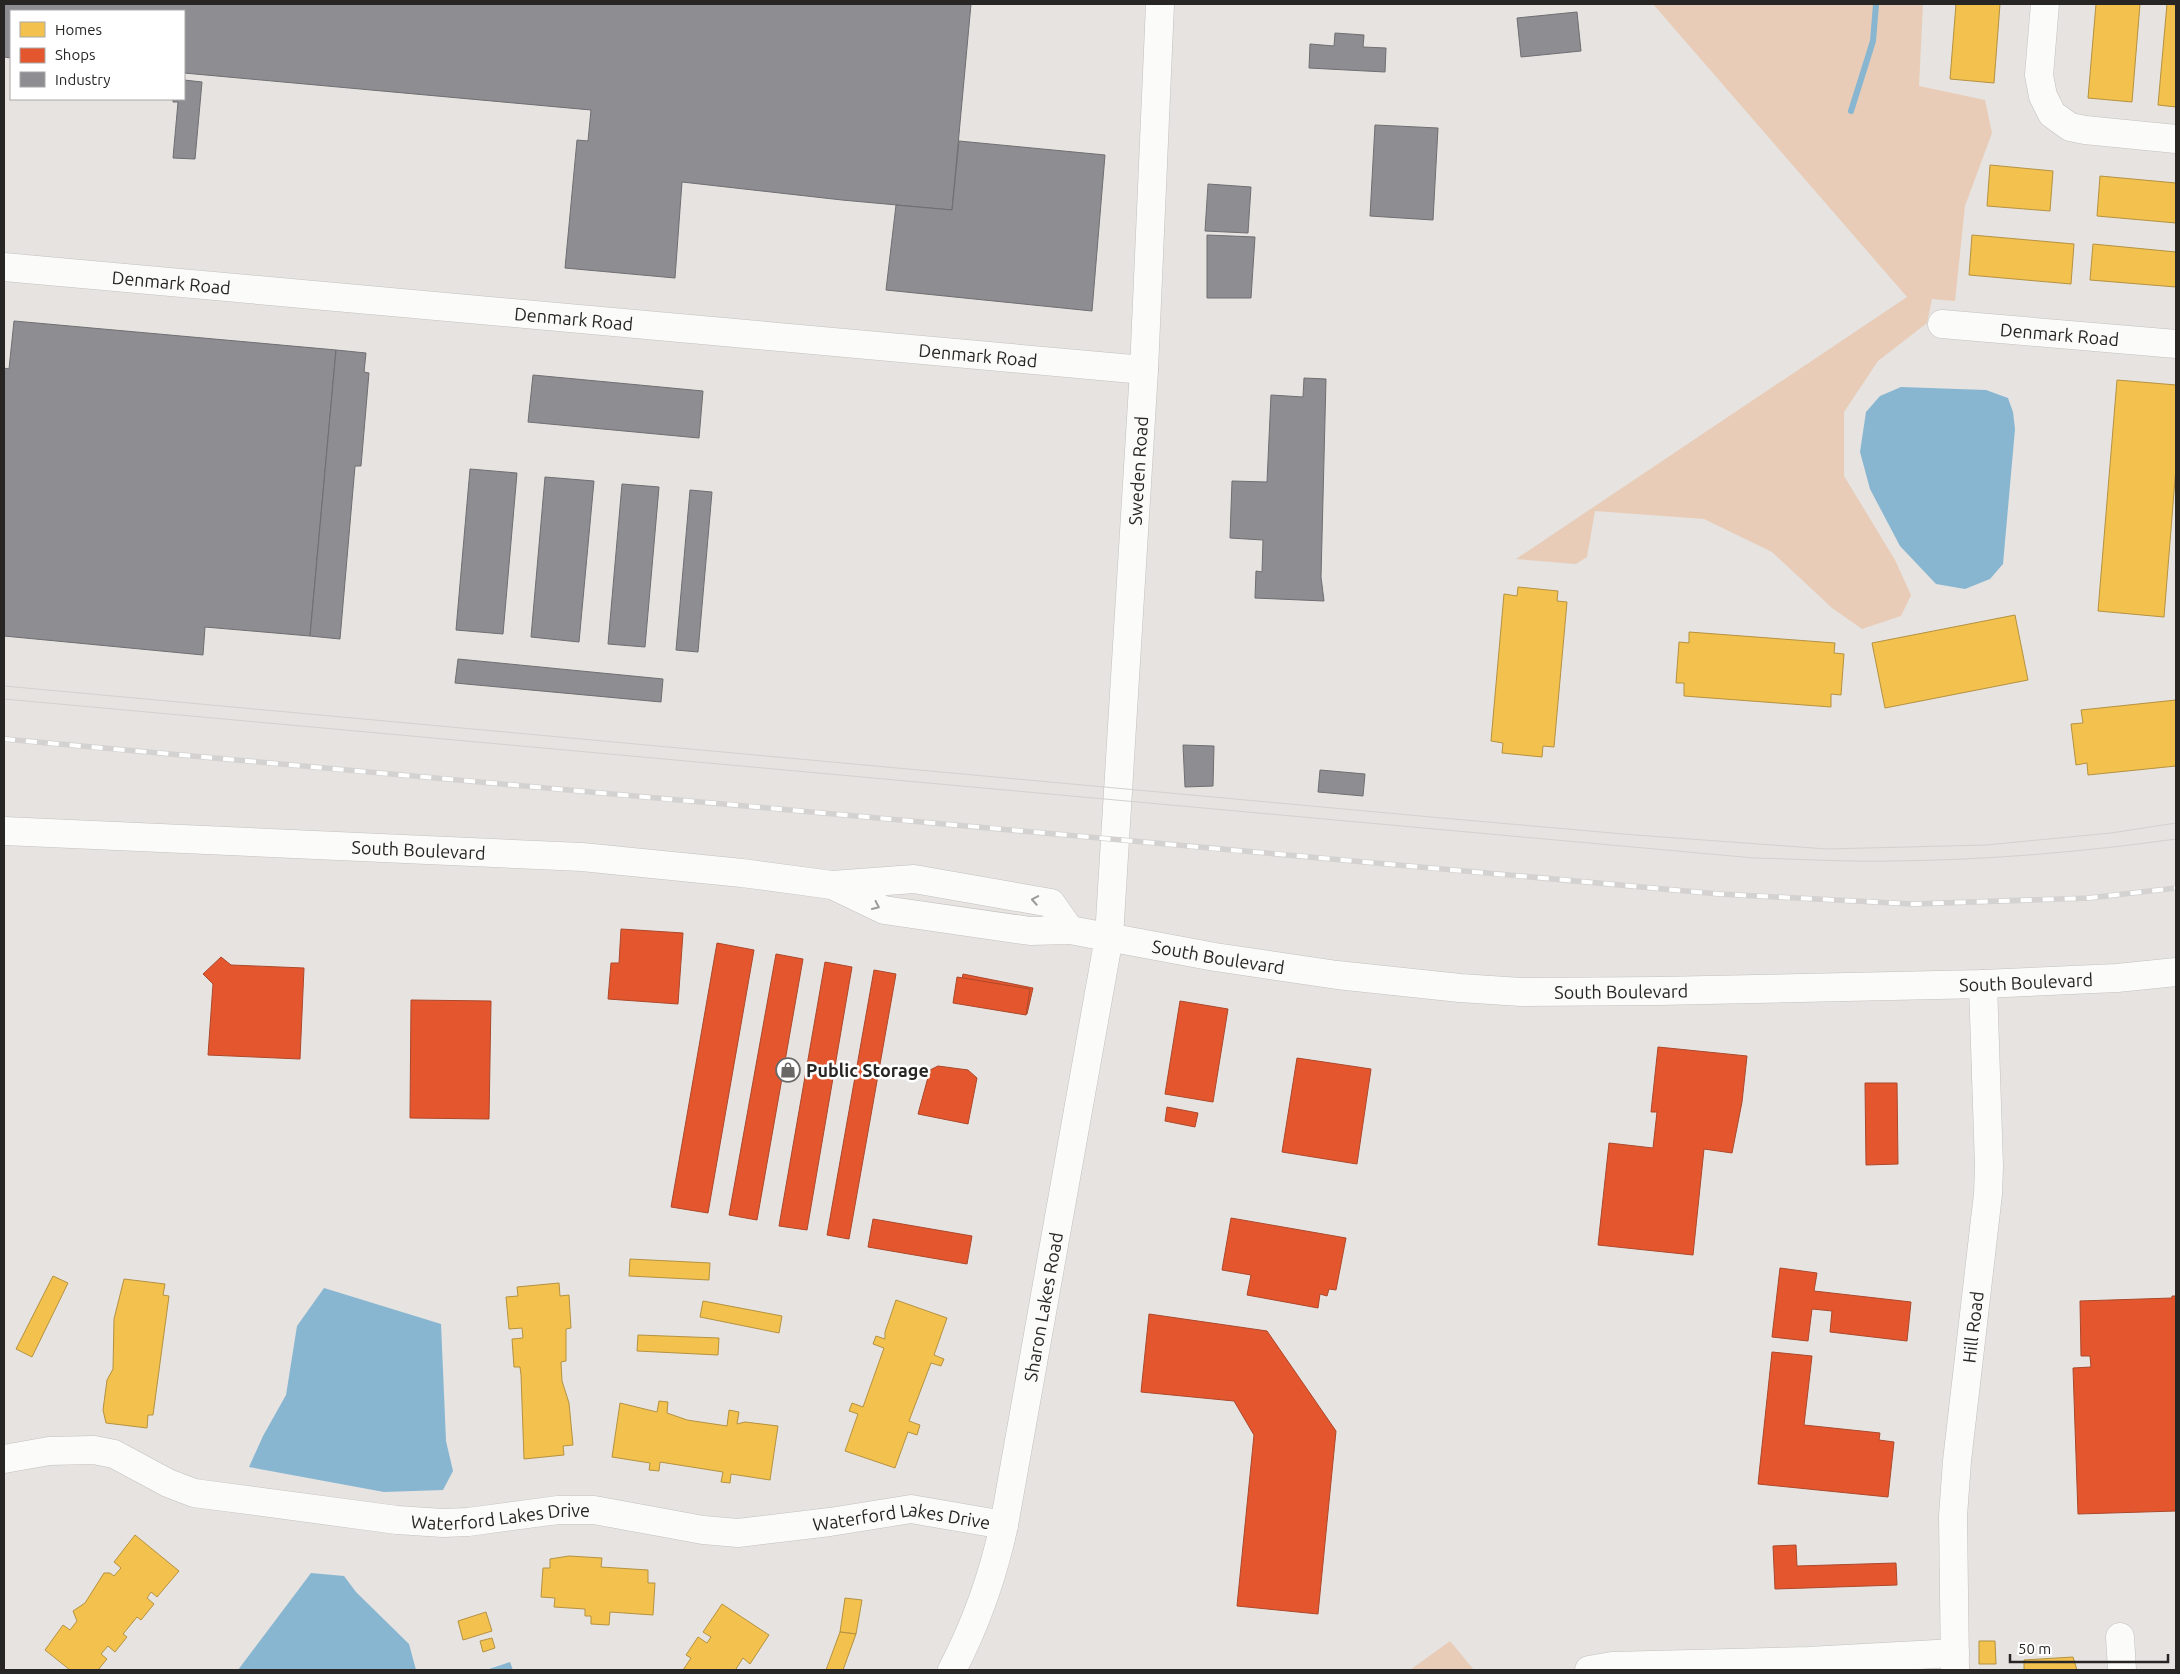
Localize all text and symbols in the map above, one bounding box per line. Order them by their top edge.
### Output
legend [10,10,185,100]
text: Homes [55,21,102,38]
text: Shops [55,46,96,63]
text: Industry [55,71,110,88]
street label: Denmark Road [111,267,232,297]
street label: Denmark Road [513,303,634,334]
street label: Denmark Road [1999,319,2120,349]
street label: Denmark Road [918,340,1038,370]
street label: Sweden Road [1124,415,1151,526]
street label: South Boulevard [351,837,486,863]
one-way arrow [1031,896,1040,906]
one-way arrow [871,900,880,911]
street label: South Boulevard [1151,936,1286,977]
street label: South Boulevard [1959,969,2093,995]
street label: South Boulevard [1554,980,1688,1002]
shop icon: Public Storage [775,1057,801,1083]
place label: Public Storage [806,1060,929,1080]
street label: Sharon Lakes Road [1020,1231,1066,1383]
street label: Hill Road [1958,1290,1987,1364]
street label: Waterford Lakes Drive [811,1499,992,1534]
street label: Waterford Lakes Drive [410,1500,590,1533]
scale bar [2010,1632,2168,1664]
text: 50 m [2018,1640,2051,1657]

